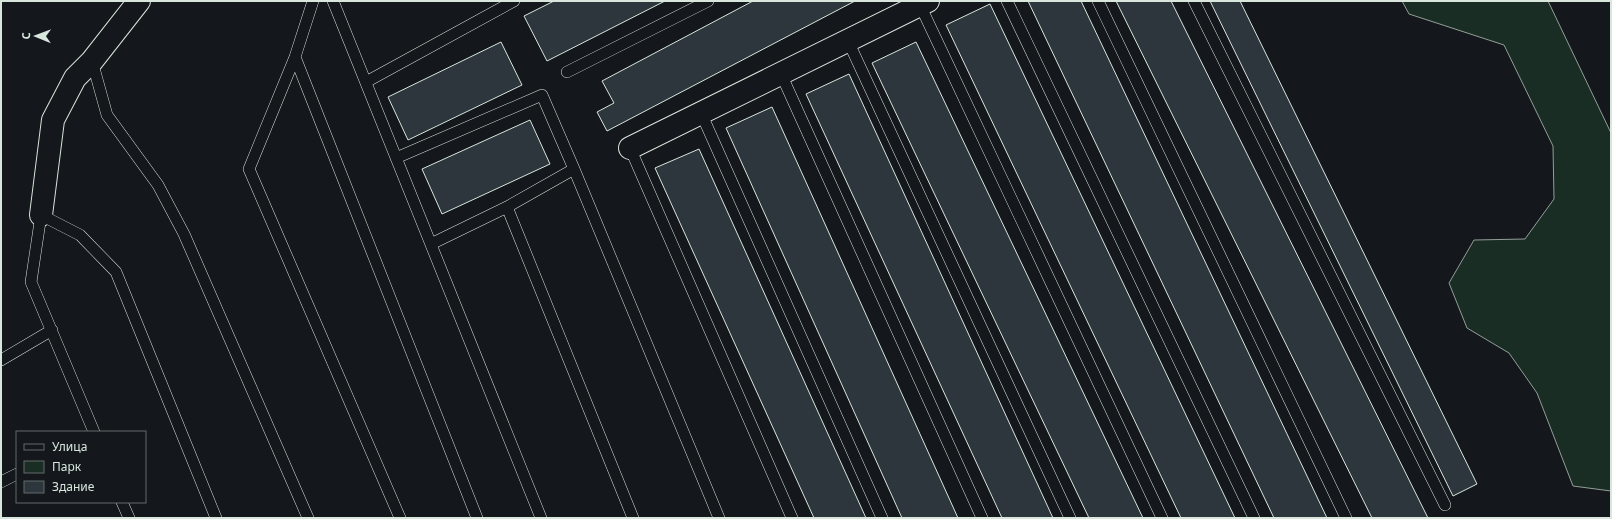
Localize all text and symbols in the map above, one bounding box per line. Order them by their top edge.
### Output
north arrow [16,16,56,56]
text: С [18,32,33,40]
legend [16,431,146,503]
text: Улица [52,438,87,455]
text: Парк [52,458,82,475]
text: Здание [52,478,95,495]

